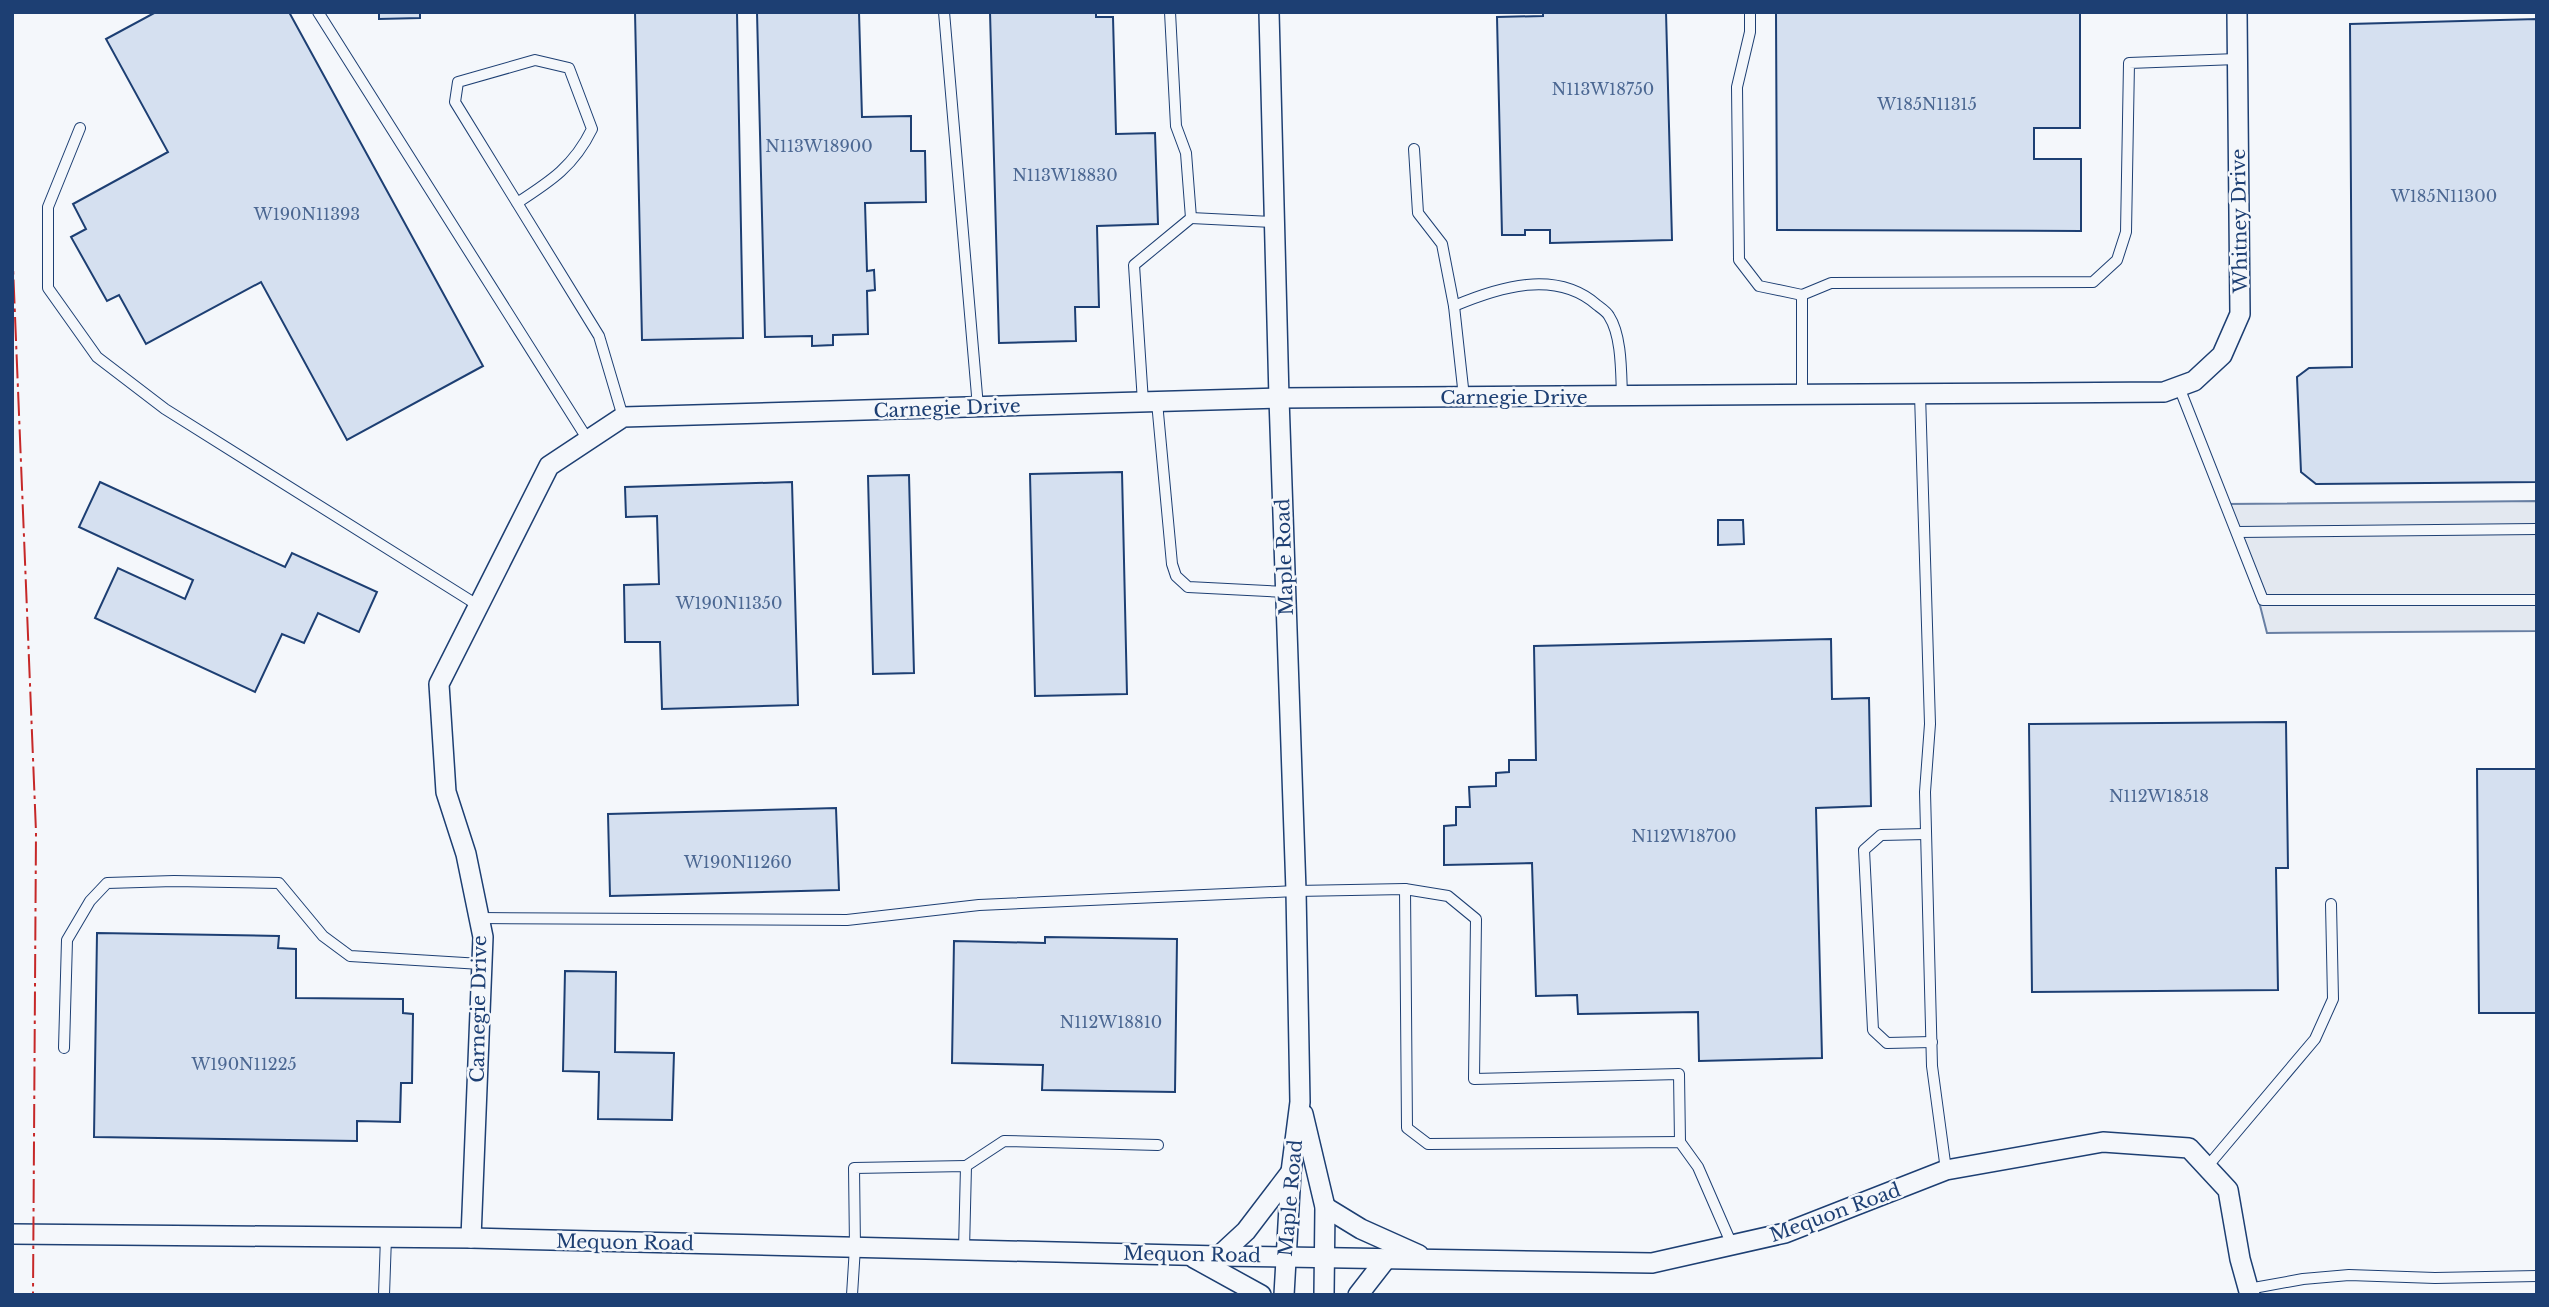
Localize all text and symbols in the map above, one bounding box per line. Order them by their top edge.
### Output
house number: N113W18750 [1552,79,1654,99]
house number: W185N11315 [1876,94,1977,114]
house number: N113W18900 [765,136,873,156]
street label: Whitney Drive [2227,149,2252,294]
house number: N113W18830 [1012,165,1118,185]
house number: W185N11300 [2390,186,2497,206]
house number: W190N11393 [253,204,360,224]
street label: Carnegie Drive [1440,386,1588,409]
street label: Carnegie Drive [873,394,1021,423]
street label: Maple Road [1271,498,1298,616]
house number: W190N11350 [675,593,782,613]
house number: N112W18518 [2109,786,2209,806]
house number: N112W18700 [1631,826,1737,846]
house number: W190N11260 [683,852,792,872]
street label: Carnegie Drive [466,935,491,1083]
house number: N112W18810 [1060,1012,1162,1032]
house number: W190N11225 [190,1054,297,1074]
street label: Maple Road [1274,1138,1307,1257]
street label: Mequon Road [1766,1178,1904,1247]
street label: Mequon Road [556,1230,694,1255]
street label: Mequon Road [1123,1242,1261,1267]

